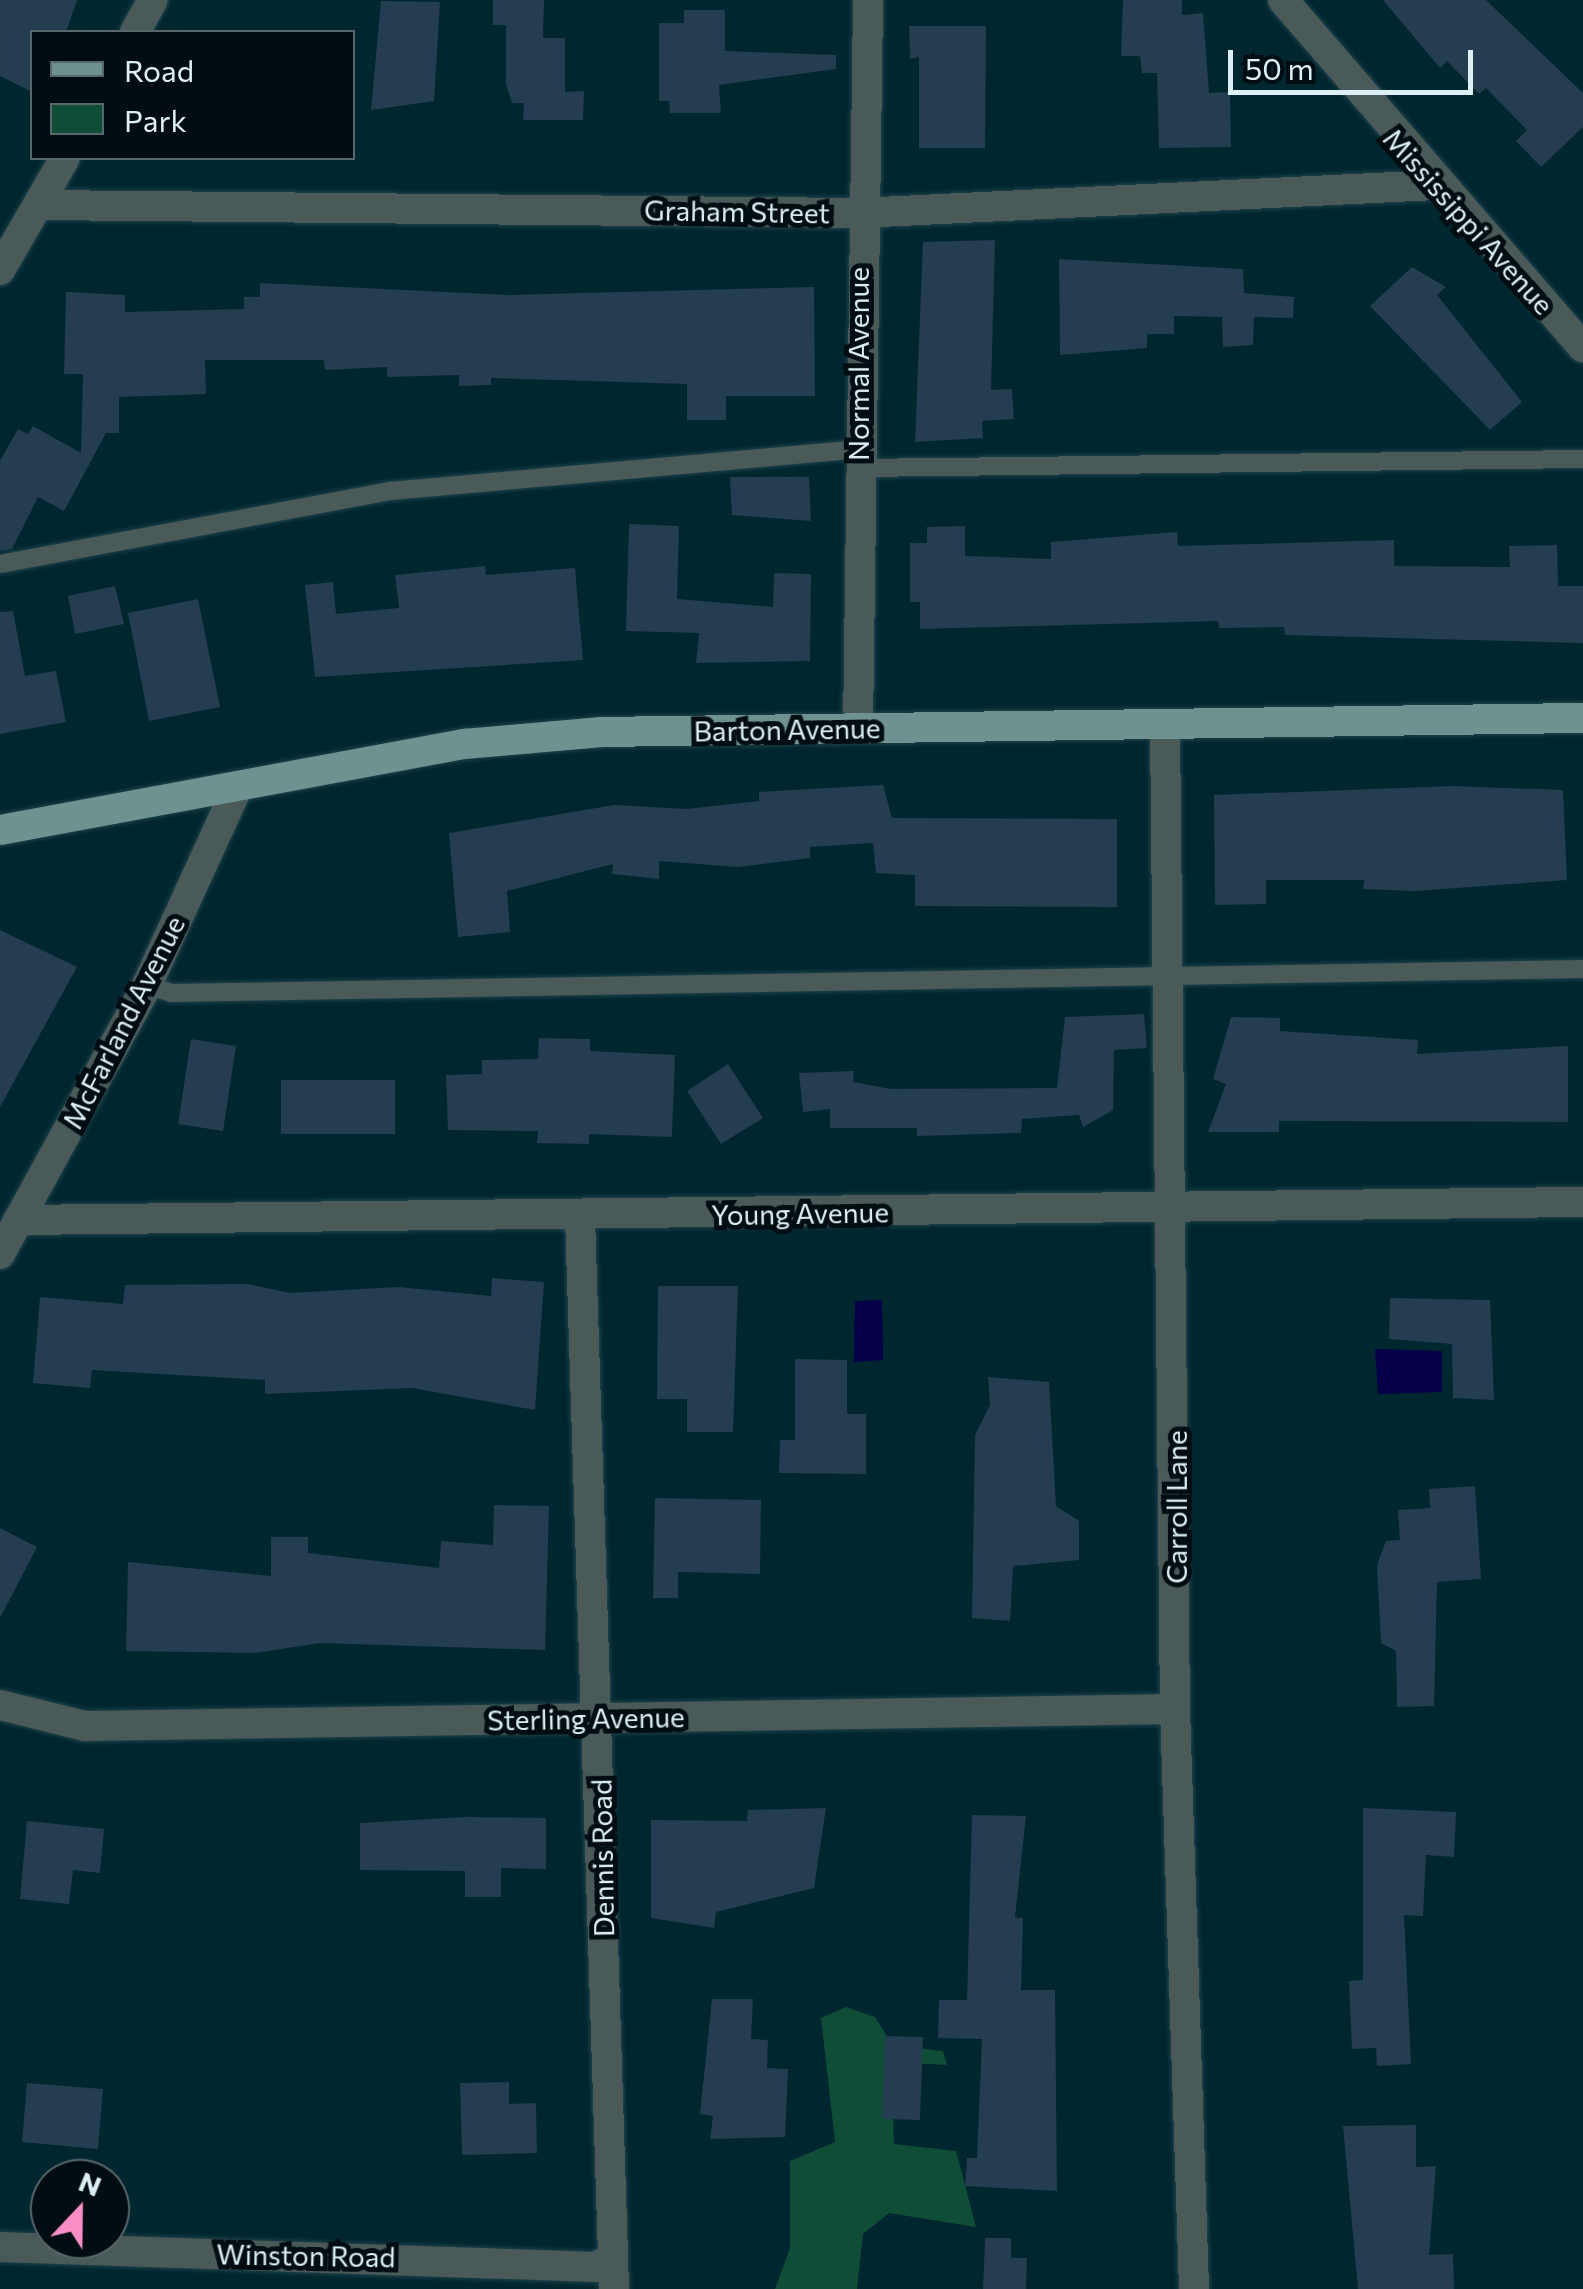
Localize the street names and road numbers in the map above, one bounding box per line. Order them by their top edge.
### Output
street label: Mississippi Avenue [1377,121,1561,321]
street label: Graham Street [644,193,830,229]
street label: Normal Avenue [841,267,875,461]
street label: Barton Avenue [693,711,881,747]
street label: McFarland Avenue [55,910,191,1134]
street label: Young Avenue [711,1195,889,1231]
street label: Carroll Lane [1159,1430,1193,1584]
street label: Sterling Avenue [487,1699,685,1737]
street label: Dennis Road [584,1779,620,1937]
street label: Winston Road [216,2237,396,2273]

